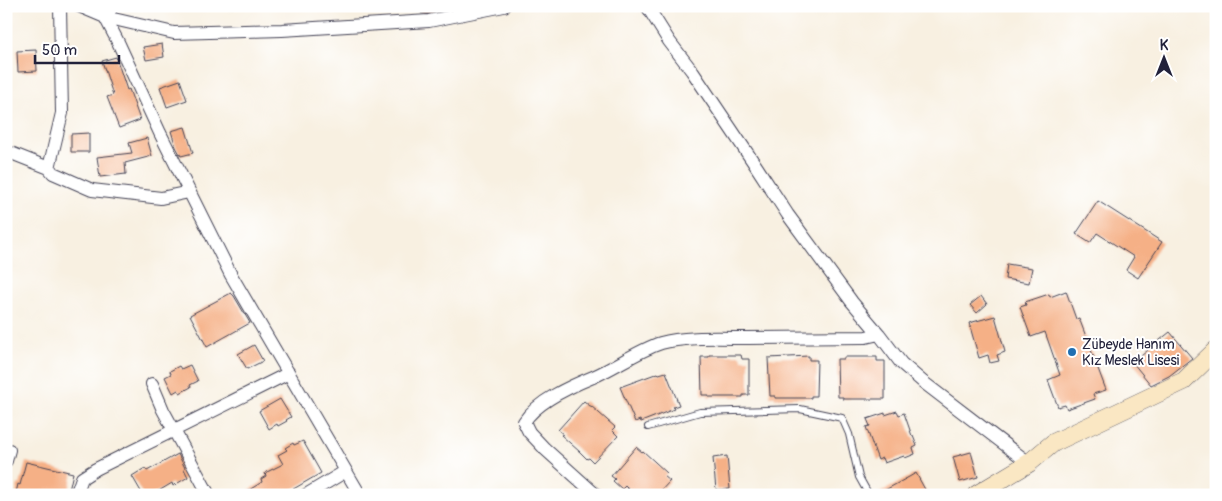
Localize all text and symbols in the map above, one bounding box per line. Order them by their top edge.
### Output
scale bar [35,32,119,64]
north arrow [1140,32,1190,82]
text: K [1160,37,1169,54]
text: 50 m [42,41,77,60]
place label: Zübeyde Hanım Kız Meslek Lisesi [1082,336,1180,369]
marker: Zübeyde Hanım Kız Meslek Lisesi [1066,346,1078,358]

